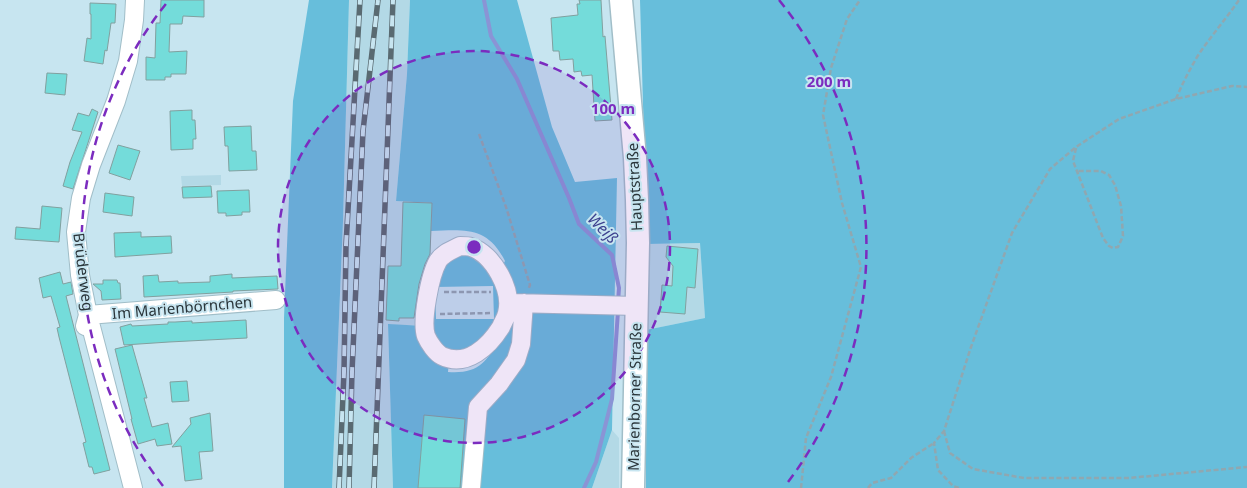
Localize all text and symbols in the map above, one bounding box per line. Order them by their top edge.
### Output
text: 200 m [807,71,851,91]
text: 100 m [591,98,635,118]
street label: Hauptstraße [622,142,646,232]
water label: Weiß [583,208,623,248]
street label: Brüderweg [69,232,99,312]
centre of rings [465,238,483,256]
street label: Im Marienbörnchen [111,291,253,323]
street label: Marienborner Straße [623,323,645,471]

